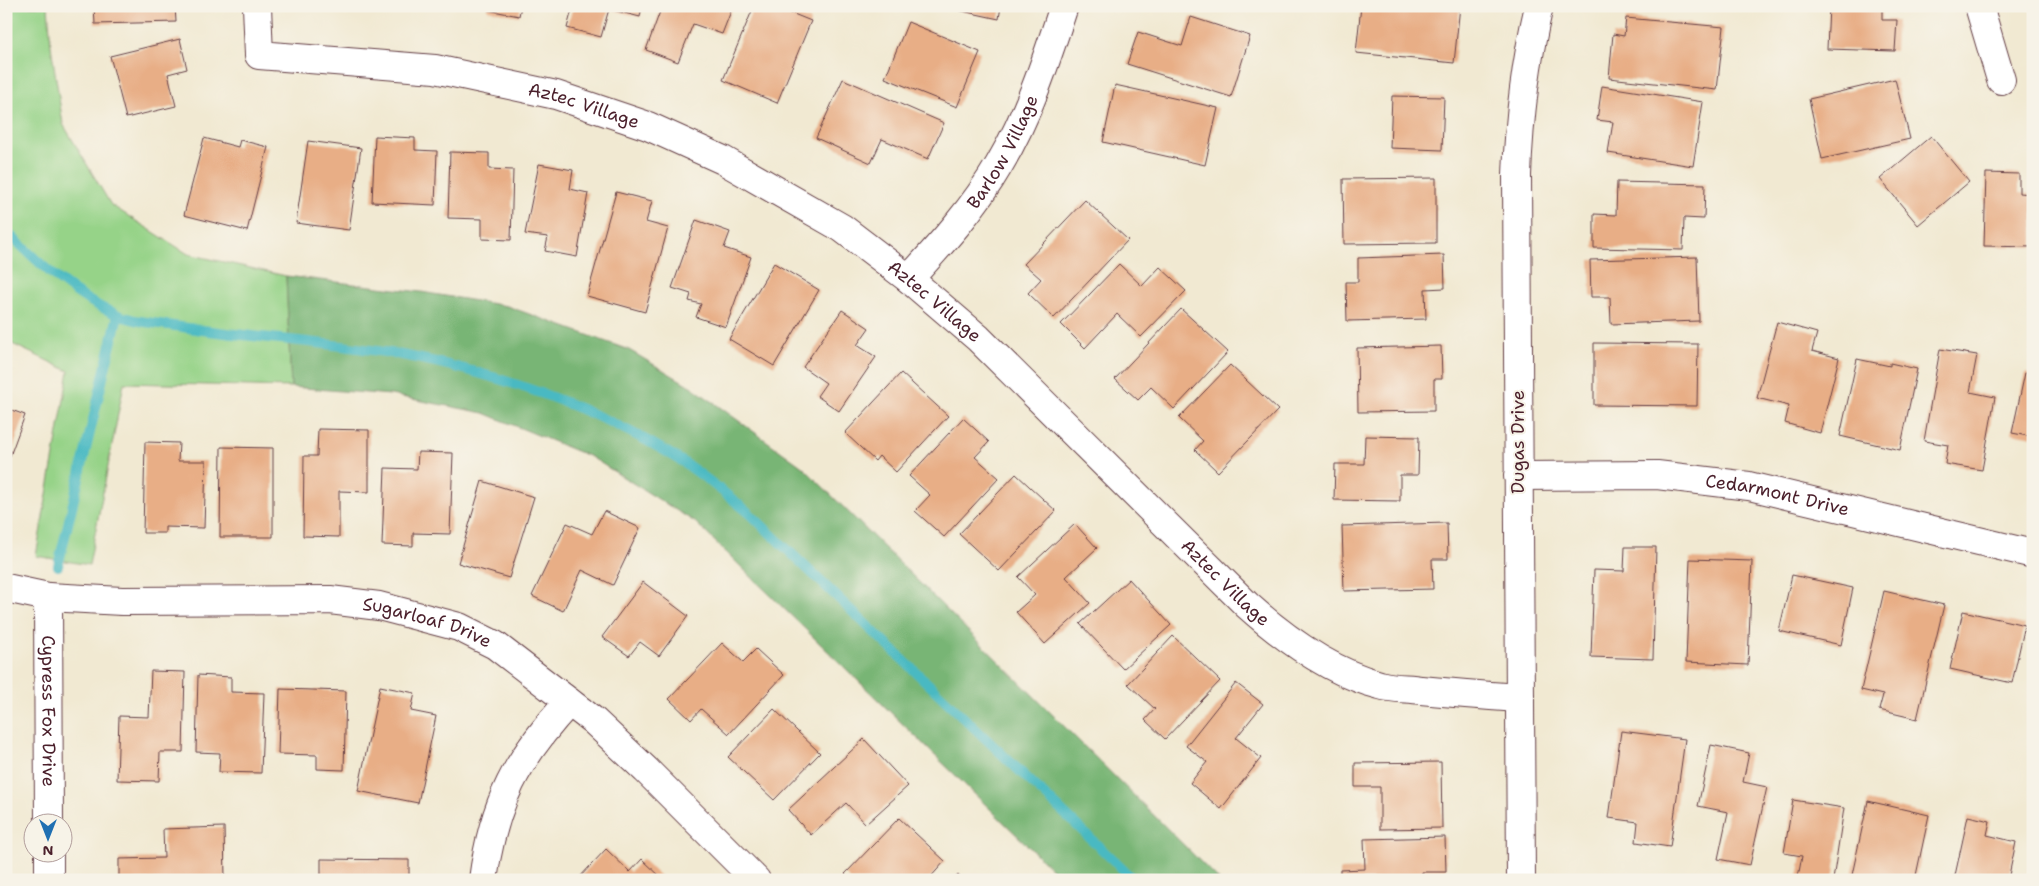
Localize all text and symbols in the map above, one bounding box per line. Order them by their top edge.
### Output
street label: Aztec Village [526,77,643,134]
street label: Barlow Village [962,91,1044,214]
street label: Aztec Village [883,255,986,348]
street label: Dugas Drive [1506,390,1530,494]
street label: Cedarmont Drive [1704,469,1852,522]
street label: Aztec Village [1176,534,1275,632]
street label: Sugarloaf Drive [361,592,496,653]
street label: Cypress Fox Drive [36,635,61,787]
north arrow [22,814,72,864]
text: N [42,842,54,860]

